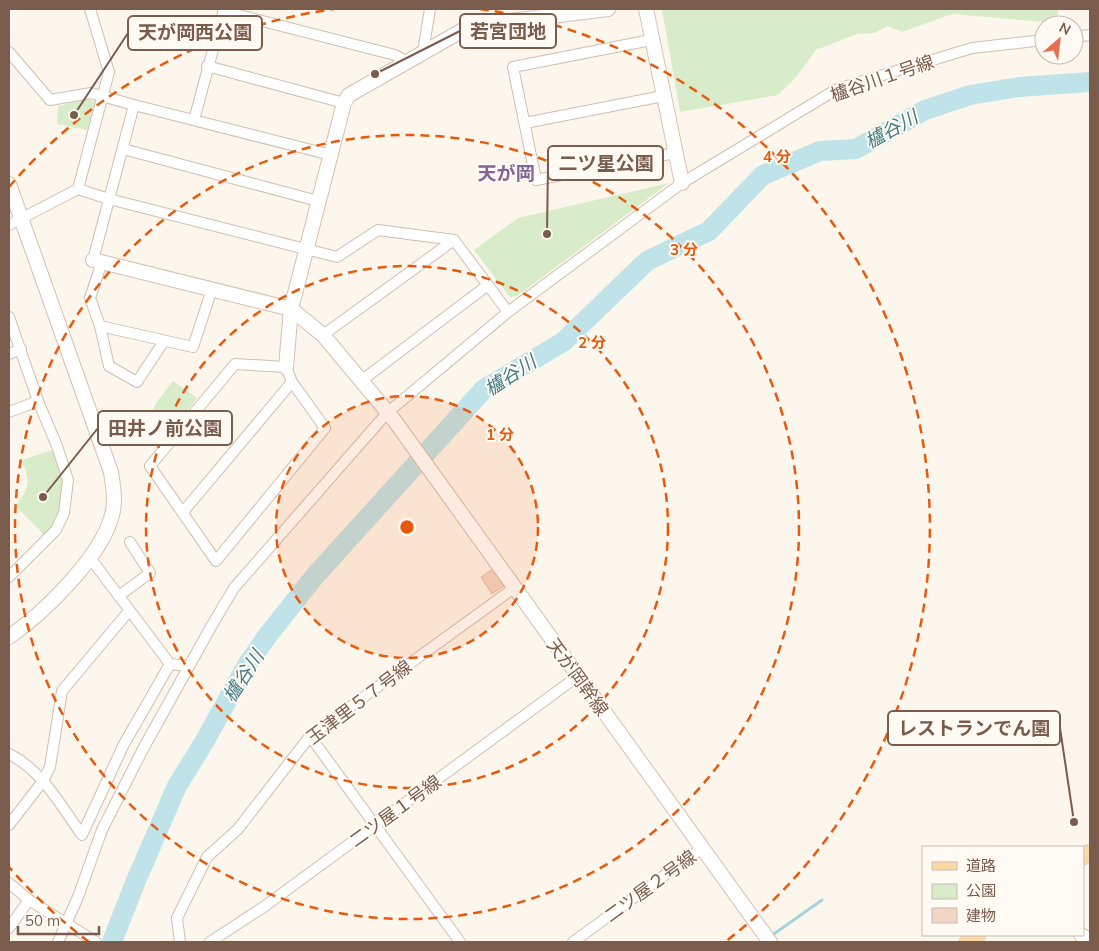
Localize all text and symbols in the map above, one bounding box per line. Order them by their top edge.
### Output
callout: 若宮団地 [460,14,556,48]
north arrow [1034,15,1084,65]
callout: 天が岡西公園 [128,16,262,50]
text: N [1056,18,1074,39]
text: 若宮団地 [470,19,546,43]
text: 天が岡西公園 [138,20,252,44]
street label: 櫨谷川１号線 [827,50,937,106]
water label: 櫨谷川 [860,104,923,153]
callout: 二ツ星公園 [548,146,663,180]
text: 4 分 [763,147,791,166]
text: 二ツ星公園 [558,151,654,175]
district label: 天が岡 [477,161,535,185]
text: 3 分 [670,240,698,259]
text: 2 分 [578,333,606,352]
water label: 櫨谷川 [480,348,542,401]
callout: 田井ノ前公園 [98,411,232,445]
text: 田井ノ前公園 [108,416,222,440]
text: 1 分 [486,425,514,444]
centre of rings [398,518,416,536]
street label: 天が岡幹線 [542,634,614,720]
water label: 櫨谷川 [217,644,270,706]
street label: 玉津里５７号線 [302,655,416,749]
callout: レストランでん園 [888,711,1060,745]
text: レストランでん園 [898,716,1050,740]
street label: 二ツ屋１号線 [345,770,445,852]
street label: 二ツ屋２号線 [600,845,700,927]
legend [922,846,1084,936]
text: 道路 [966,856,996,875]
text: 公園 [966,881,996,900]
scale bar [18,904,99,936]
text: 建物 [966,906,996,925]
text: 50 m [25,911,60,930]

